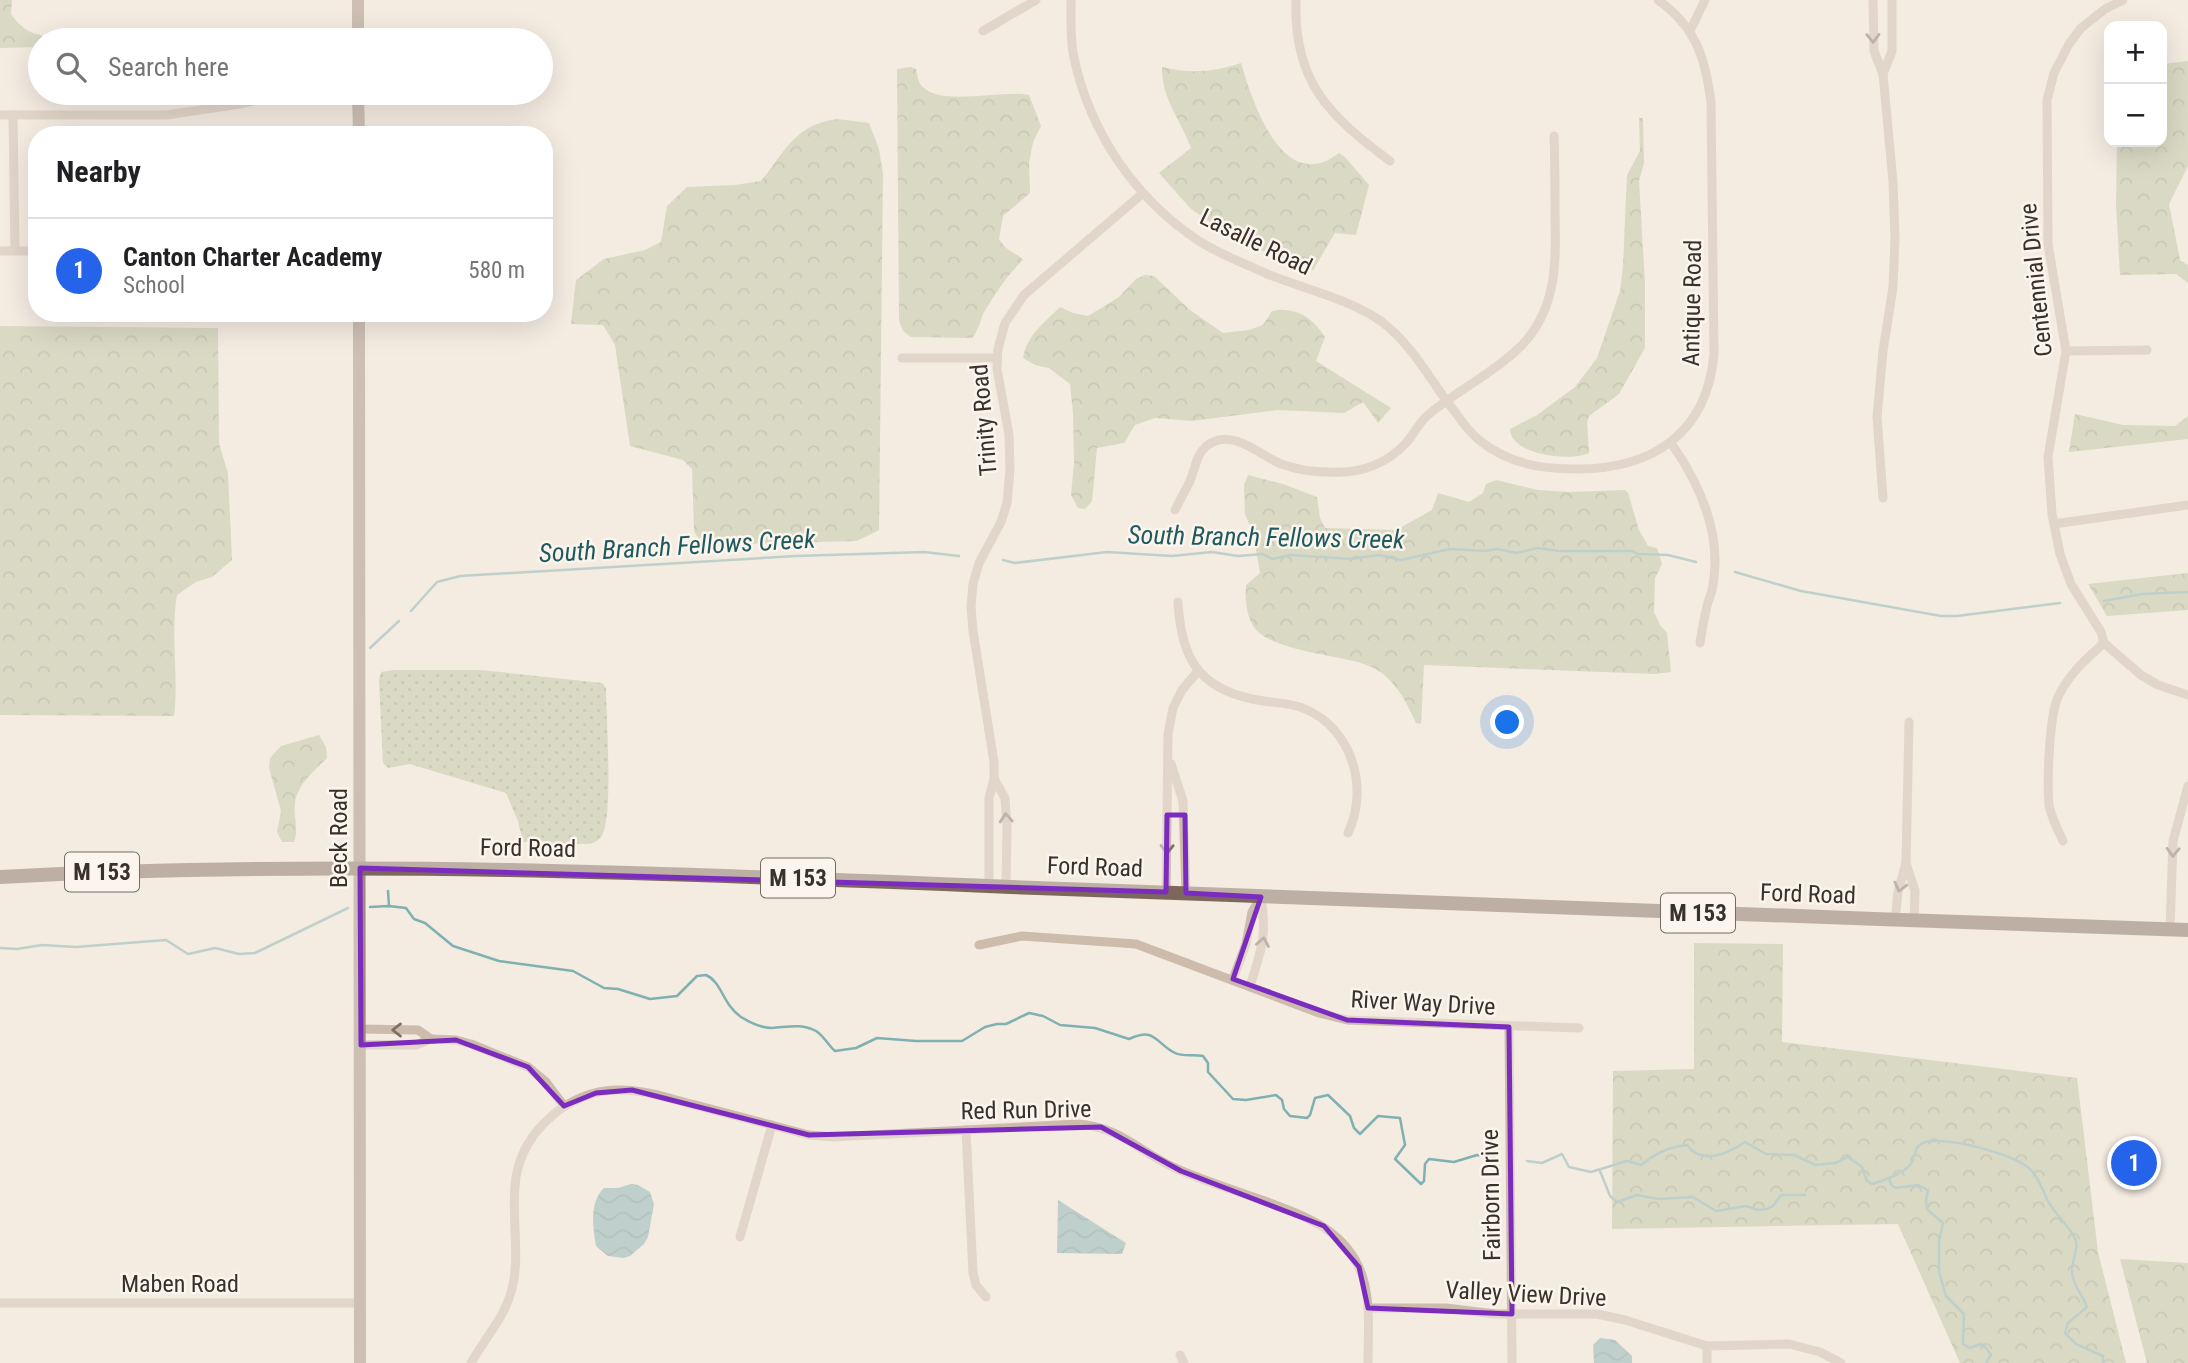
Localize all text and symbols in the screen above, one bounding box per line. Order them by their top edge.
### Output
map controls [2104,21,2167,147]
button: + [2104,21,2167,84]
search box [28,28,553,105]
one-way arrow [1866,33,1881,44]
icon: search [52,48,90,86]
text: Search here [108,52,229,82]
button: − [2104,84,2167,147]
text: Nearby [56,154,141,189]
street label: Centennial Drive [2014,202,2058,358]
street label: Lasalle Road [1195,203,1317,281]
street label: Antique Road [1677,239,1707,367]
text: Canton Charter Academy [123,242,382,272]
text: 1 [73,257,85,284]
text: 580 m [468,257,525,284]
text: School [123,272,185,299]
street label: Trinity Road [965,363,1003,477]
water label: South Branch Fellows Creek [1127,520,1405,554]
water label: South Branch Fellows Creek [538,524,817,568]
your location [1490,705,1524,739]
street label: Beck Road [325,788,353,888]
one-way arrow [999,813,1014,824]
street label: Ford Road [480,833,576,863]
one-way arrow [1159,844,1175,855]
one-way arrow [2165,847,2180,858]
street label: Ford Road [1047,851,1143,883]
road number: M 153 [65,852,139,892]
road number: M 153 [761,858,835,898]
street label: Ford Road [1760,878,1856,910]
one-way arrow [1894,881,1908,893]
road number: M 153 [1661,893,1735,932]
one-way arrow [1254,936,1269,948]
street label: River Way Drive [1350,985,1496,1021]
one-way arrow [392,1022,402,1038]
street label: Red Run Drive [960,1095,1092,1125]
street label: Fairborn Drive [1476,1129,1506,1261]
pin: 1 [2111,1137,2157,1189]
street label: Maben Road [121,1270,239,1298]
street label: Valley View Drive [1445,1276,1607,1312]

